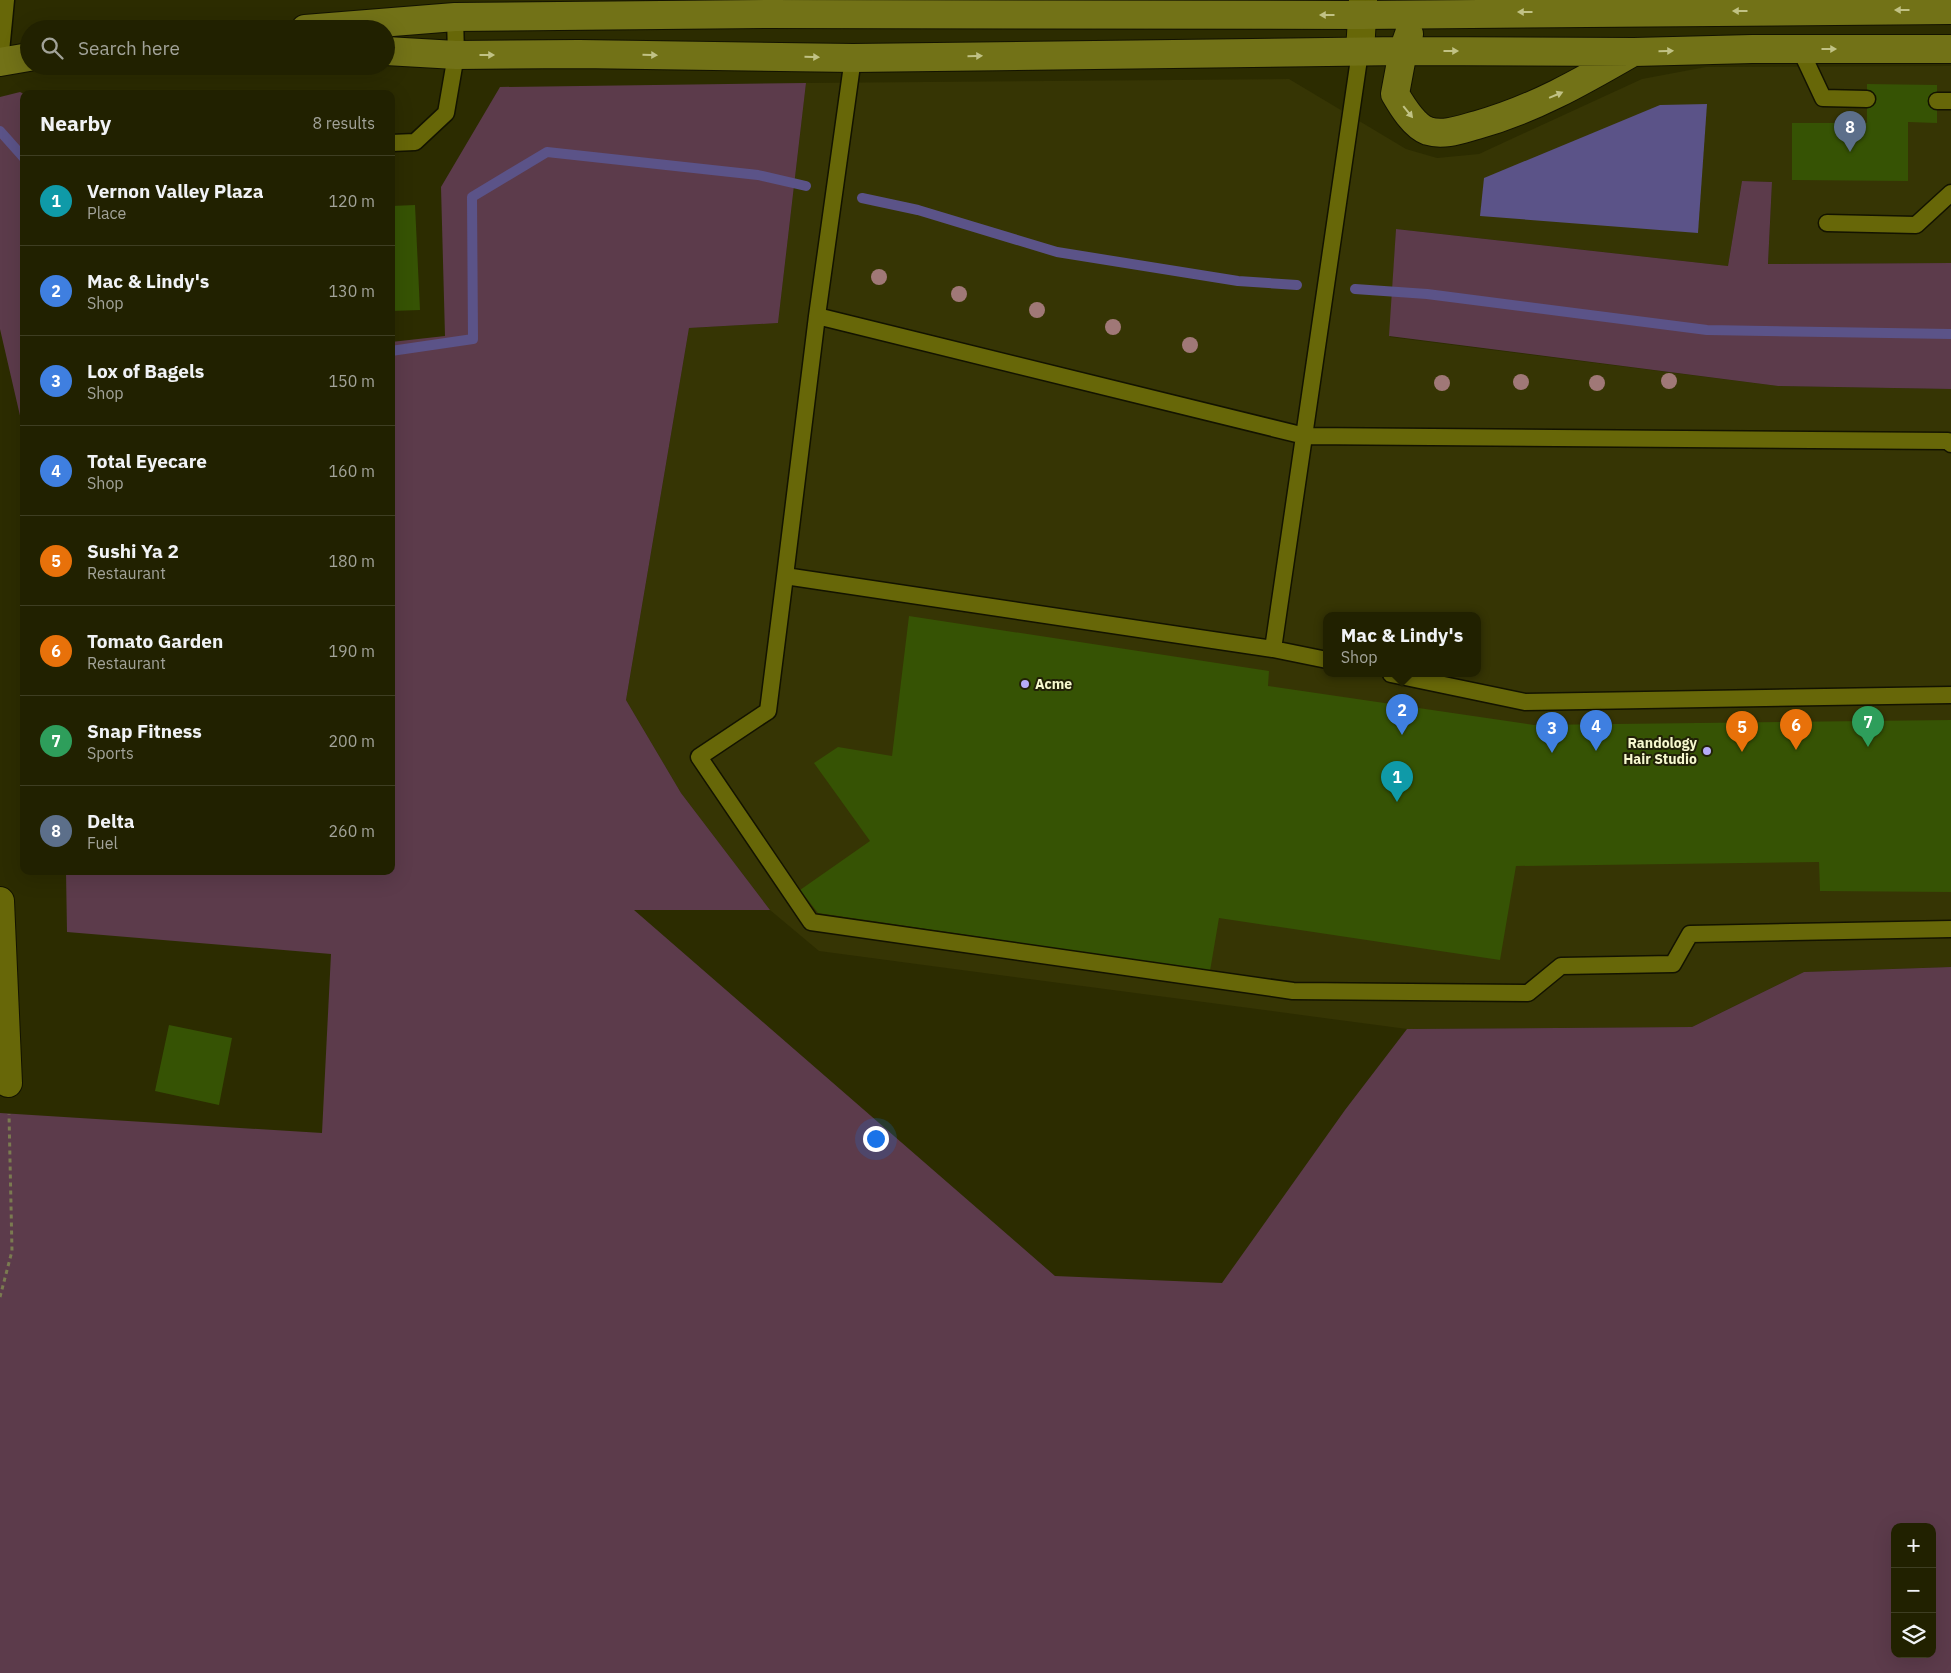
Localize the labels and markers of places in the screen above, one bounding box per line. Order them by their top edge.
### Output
pin: 8 [1834,111,1866,152]
place label: Acme [1035,675,1072,693]
marker: Acme [1019,678,1031,690]
pin: 2 [1386,694,1418,735]
pin: 7 [1852,706,1884,747]
pin: 6 [1780,709,1812,750]
pin: 4 [1580,710,1612,751]
pin: 5 [1726,711,1758,752]
pin: 3 [1536,712,1568,753]
place label: Randology Hair Studio [1623,734,1698,768]
marker: Randology Hair Studio [1701,745,1713,757]
pin: 1 [1381,761,1413,802]

